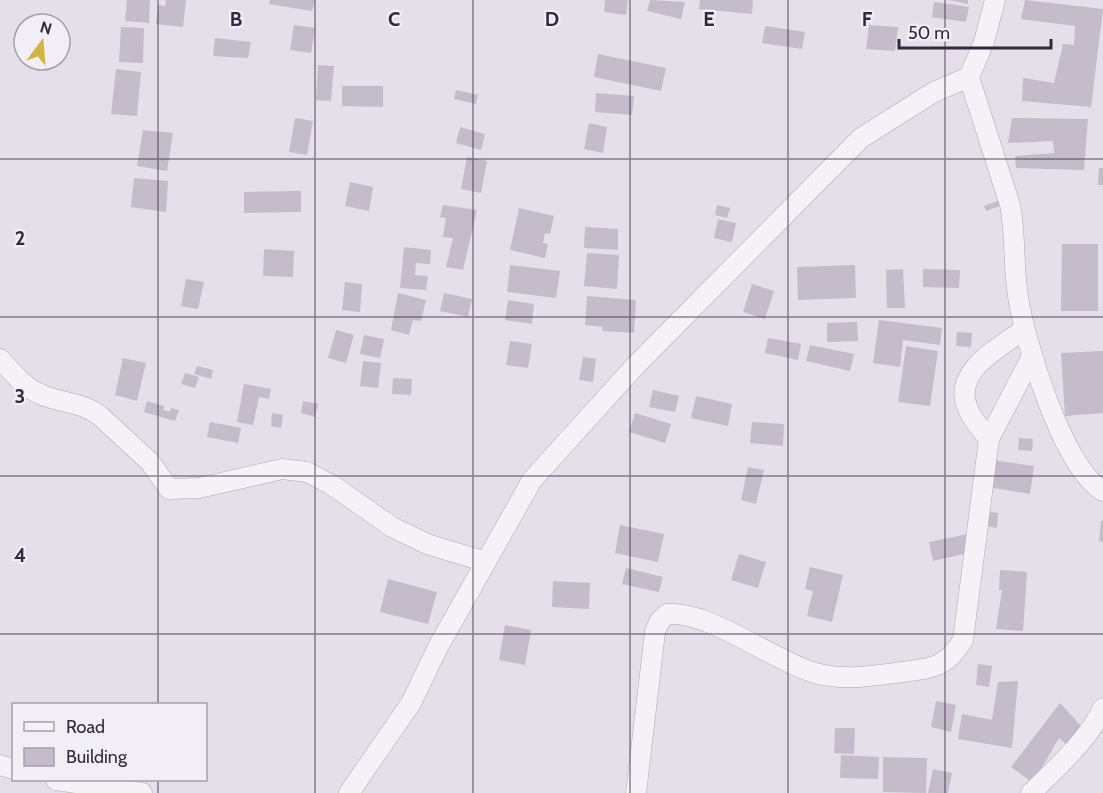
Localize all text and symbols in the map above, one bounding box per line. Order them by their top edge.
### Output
text: B [230,7,242,31]
text: C [388,7,400,31]
text: D [545,7,559,31]
text: E [703,7,715,31]
text: F [862,7,873,31]
north arrow [12,12,72,72]
scale bar [899,12,1050,50]
text: N [38,17,54,39]
text: 50 m [908,22,950,44]
text: 2 [15,226,25,250]
text: 3 [15,384,25,408]
text: 4 [14,543,26,567]
legend [12,703,207,781]
text: Road [66,716,105,738]
text: Building [66,746,128,768]

